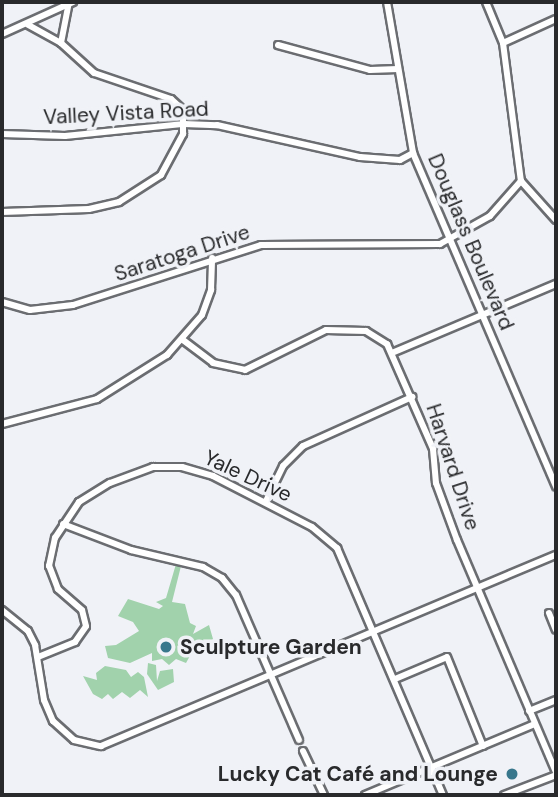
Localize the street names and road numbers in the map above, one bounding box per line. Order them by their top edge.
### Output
street label: Valley Vista Road [43,96,209,130]
street label: Douglass Boulevard [422,150,520,334]
street label: Saratoga Drive [111,219,253,287]
street label: Harvard Drive [421,401,485,533]
street label: Yale Drive [200,445,296,507]

